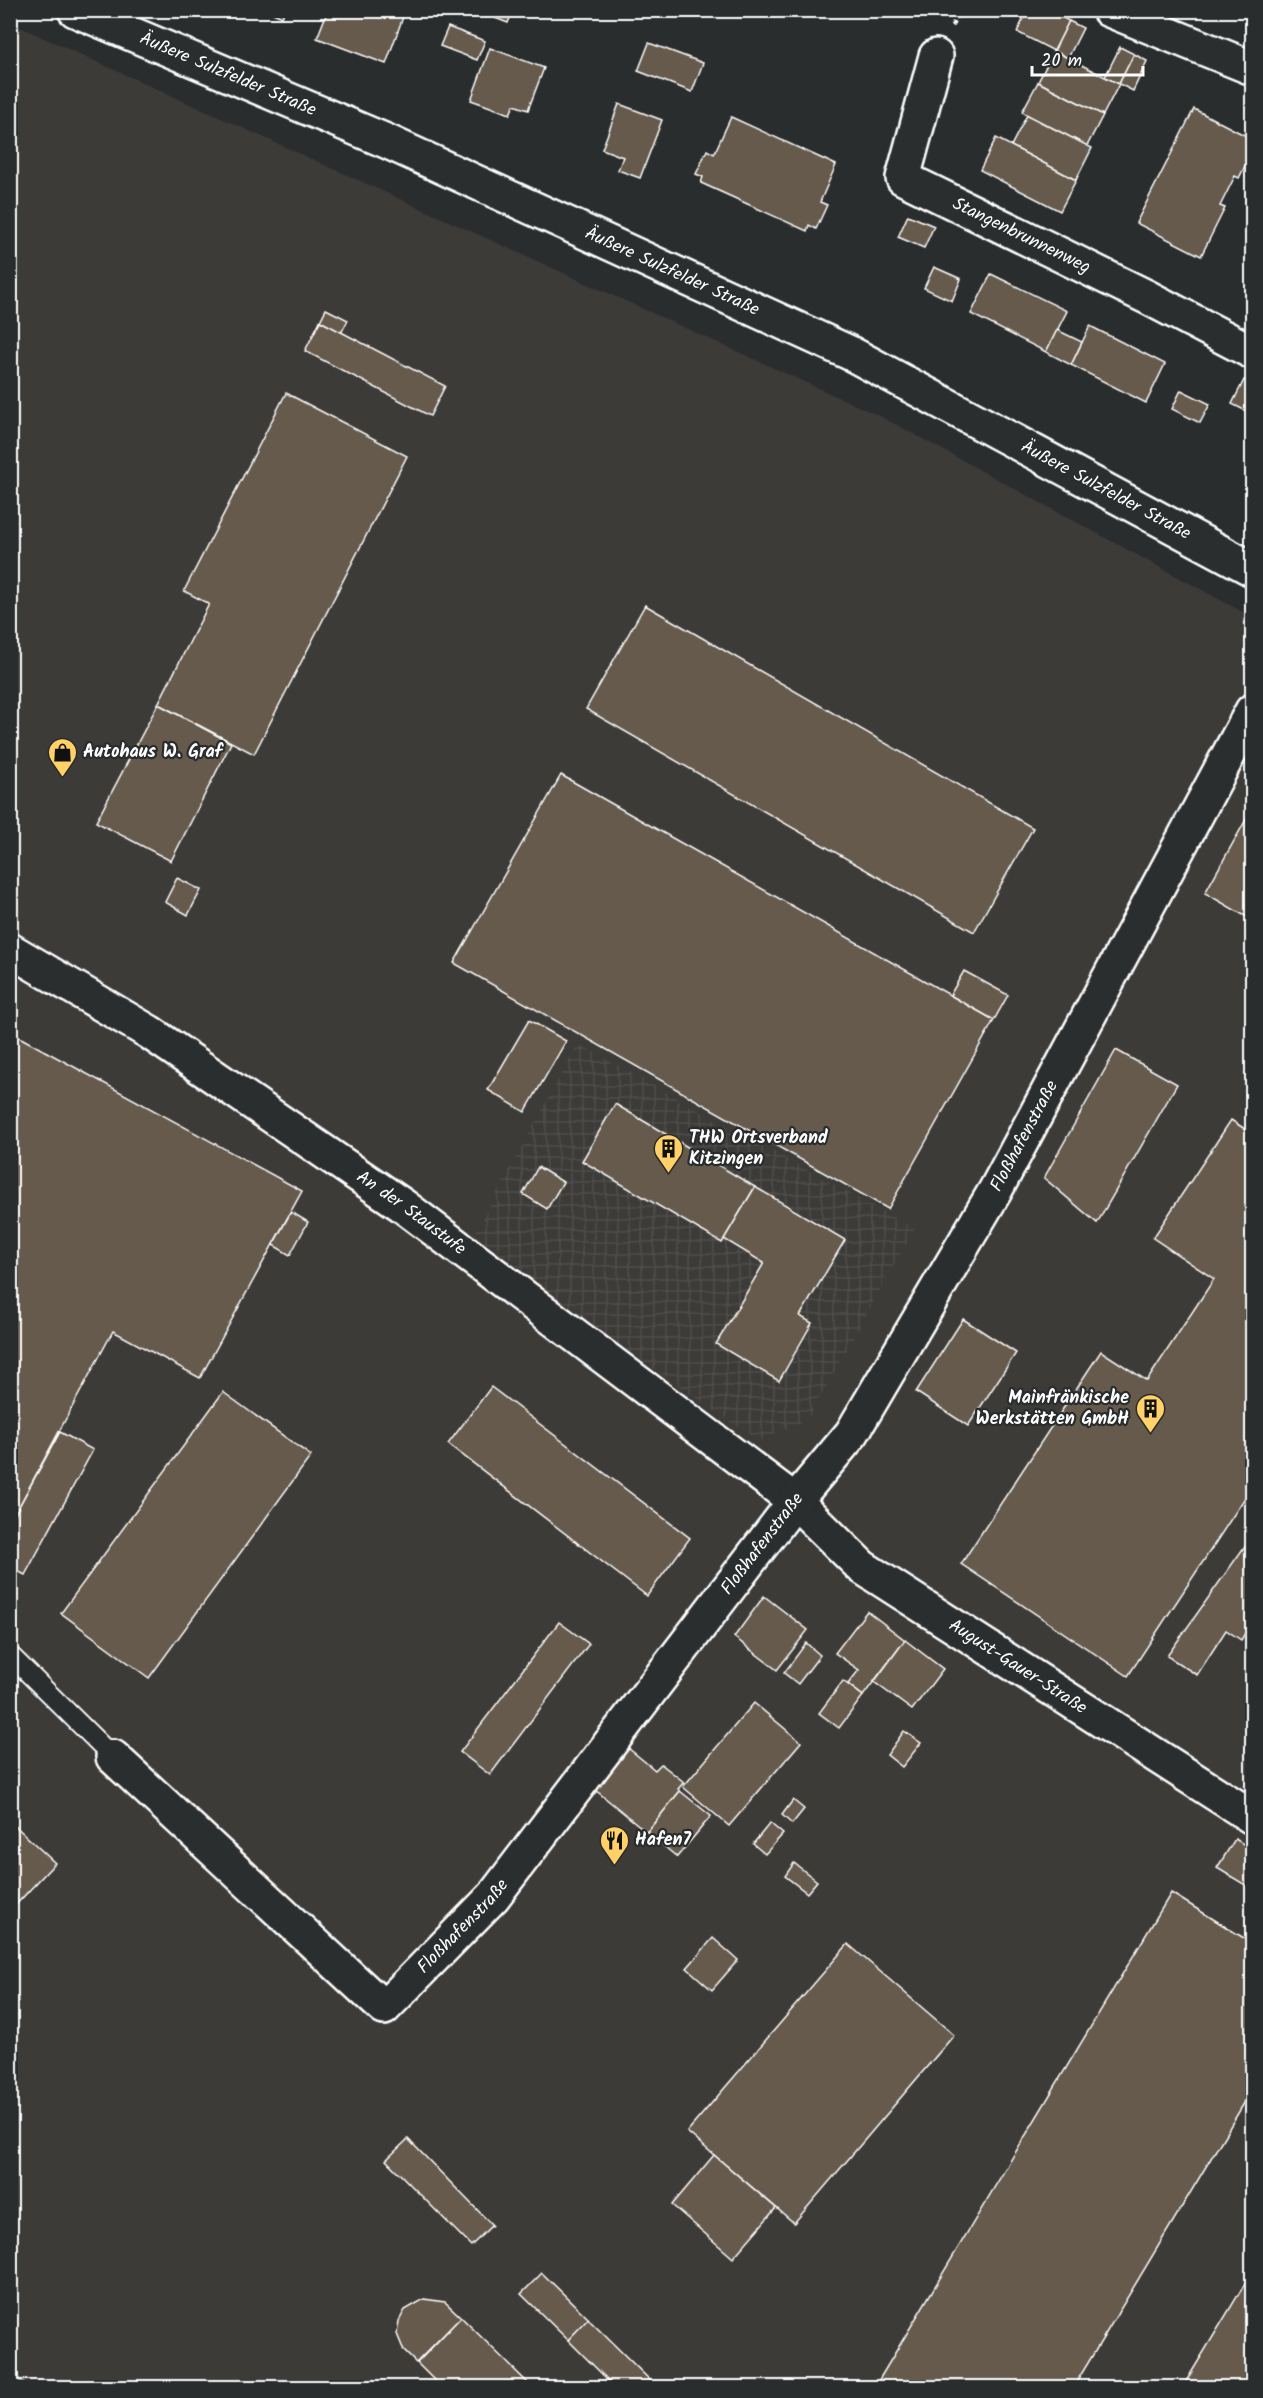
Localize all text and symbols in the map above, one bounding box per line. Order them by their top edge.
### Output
street label: Äußere Sulzfelder Straße [135,24,321,125]
scale bar [1032,39,1143,77]
text: 20 m [1041,47,1082,76]
street label: Stangenbrunnenweg [947,190,1095,282]
street label: Äußere Sulzfelder Straße [580,219,764,324]
street label: Äußere Sulzfelder Straße [1016,433,1196,548]
shop icon: Autohaus W. Graf [46,736,78,778]
place label: Autohaus W. Graf [83,738,225,767]
street label: Floßhafenstraße [983,1075,1066,1197]
place label: THW Ortsverband Kitzingen [689,1124,828,1174]
building icon: THW Ortsverband Kitzingen [652,1132,684,1174]
street label: An der Staustufe [350,1163,472,1263]
place label: Mainfränkische Werkstätten GmbH [976,1384,1129,1434]
building icon: Mainfränkische Werkstätten GmbH [1134,1392,1166,1434]
street label: Floßhafenstraße [713,1486,811,1602]
street label: August-Gauer-Straße [943,1612,1093,1722]
restaurant icon: Hafen7 [598,1824,630,1866]
place label: Hafen7 [635,1826,691,1855]
street label: Floßhafenstraße [410,1873,516,1981]

